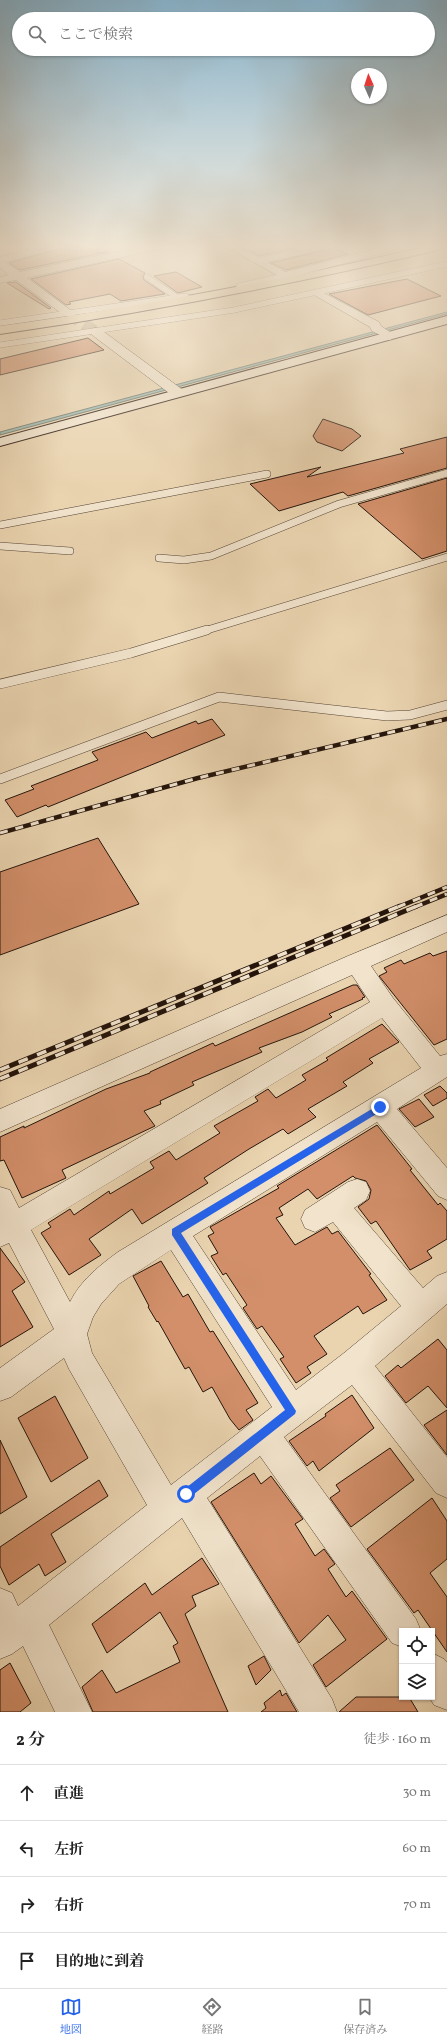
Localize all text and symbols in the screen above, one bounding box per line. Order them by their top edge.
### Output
search box [12,12,435,56]
icon: search [26,23,48,45]
text: ここで検索 [58,25,133,46]
north arrow [351,68,387,104]
route end [371,1098,389,1116]
route start [177,1485,195,1503]
map controls [399,1628,435,1700]
button: locate [399,1628,435,1664]
button: layers [399,1664,435,1700]
text: 2 分 [16,1729,45,1752]
text: 徒歩 · 160 m [364,1731,431,1749]
icon: ahead [16,1782,38,1804]
text: 直進 [54,1784,84,1805]
text: 30 m [403,1784,431,1802]
icon: left [16,1838,38,1860]
text: 左折 [54,1840,84,1861]
text: 60 m [403,1840,431,1858]
icon: right [16,1894,38,1916]
text: 右折 [54,1896,84,1917]
text: 70 m [403,1896,431,1914]
icon: arrive [16,1950,38,1972]
text: 目的地に到着 [54,1952,144,1973]
tab: 地図 [60,1996,82,2038]
tab: 経路 [201,1996,223,2038]
tab: 保存済み [343,1996,387,2038]

